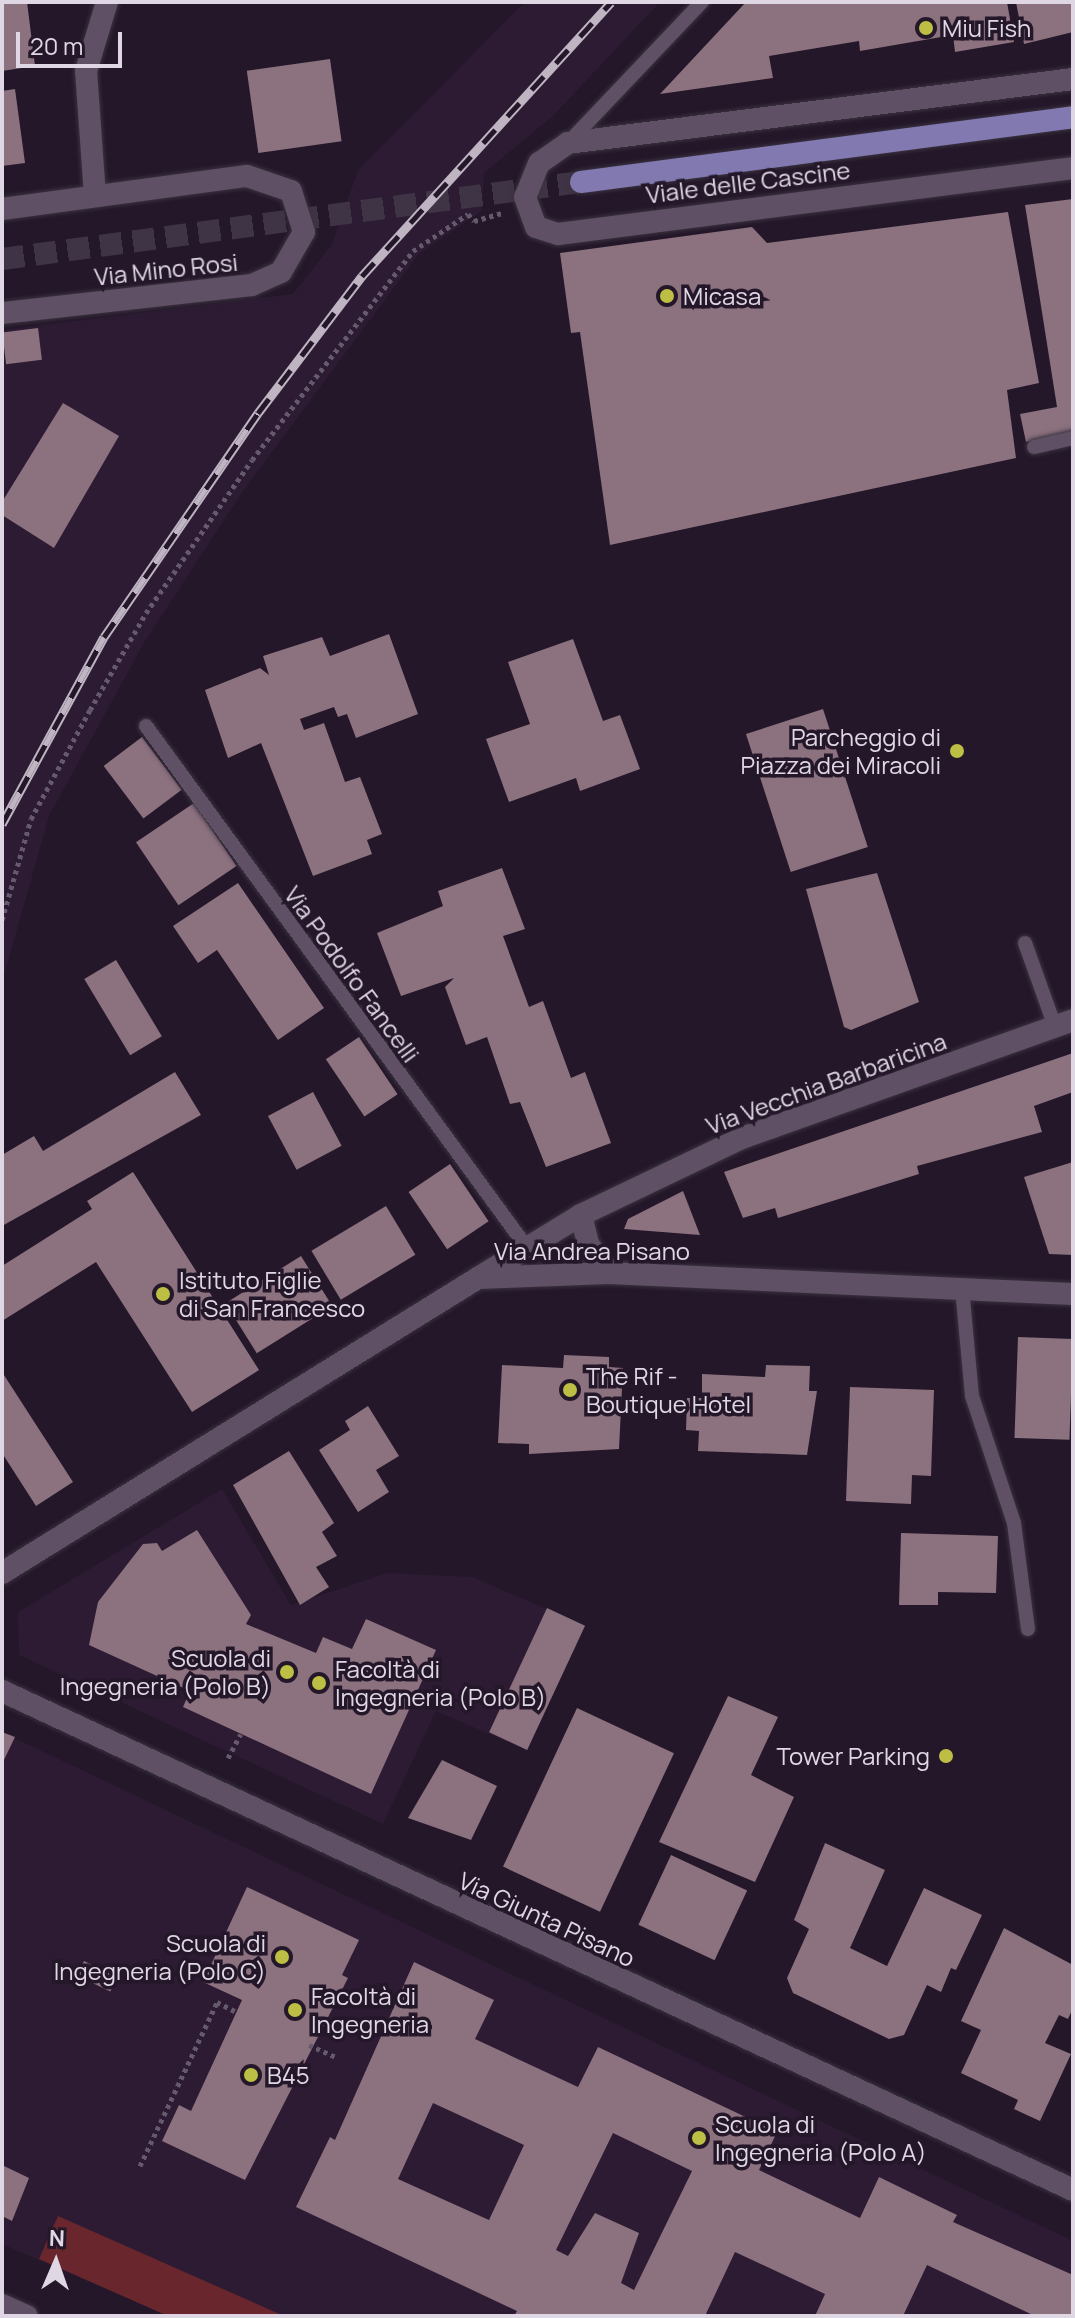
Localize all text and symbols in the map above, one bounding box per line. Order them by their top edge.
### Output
place label: Miu Fish [942,14,1031,42]
scale bar [20,16,126,66]
marker: Miu Fish [917,19,935,37]
text: 20 m [30,29,83,62]
street label: Viale delle Cascine [644,155,852,209]
street label: Via Mino Rosi [93,247,239,291]
place label: Micasa [683,282,761,310]
marker: Micasa [658,287,676,305]
place label: Parcheggio di Piazza dei Miracoli [740,723,941,779]
marker: Parcheggio di Piazza dei Miracoli [948,742,966,760]
street label: Via Podolfo Fancelli [279,880,425,1068]
street label: Via Vecchia Barbaricina [702,1026,950,1140]
street label: Via Andrea Pisano [494,1237,690,1265]
place label: Istituto Figlie di San Francesco [179,1266,365,1322]
marker: Istituto Figlie di San Francesco [154,1285,172,1303]
place label: The Rif - Boutique Hotel [586,1362,751,1418]
marker: The Rif - Boutique Hotel [561,1381,579,1399]
place label: Scuola di Ingegneria (Polo B) [60,1644,271,1700]
place label: Facoltà di Ingegneria (Polo B) [335,1655,546,1711]
marker: Scuola di Ingegneria (Polo B) [278,1663,296,1681]
marker: Facoltà di Ingegneria (Polo B) [310,1674,328,1692]
place label: Tower Parking [777,1742,930,1770]
marker: Tower Parking [937,1747,955,1765]
street label: Via Giunta Pisano [454,1866,640,1972]
place label: Scuola di Ingegneria (Polo C) [54,1929,266,1985]
marker: Scuola di Ingegneria (Polo C) [273,1948,291,1966]
place label: Facoltà di Ingegneria [311,1982,429,2038]
marker: Facoltà di Ingegneria [286,2001,304,2019]
place label: B45 [267,2061,310,2089]
marker: B45 [242,2066,260,2084]
place label: Scuola di Ingegneria (Polo A) [715,2110,927,2166]
marker: Scuola di Ingegneria (Polo A) [690,2129,708,2147]
north arrow [16,2222,96,2302]
text: N [48,2223,65,2253]

